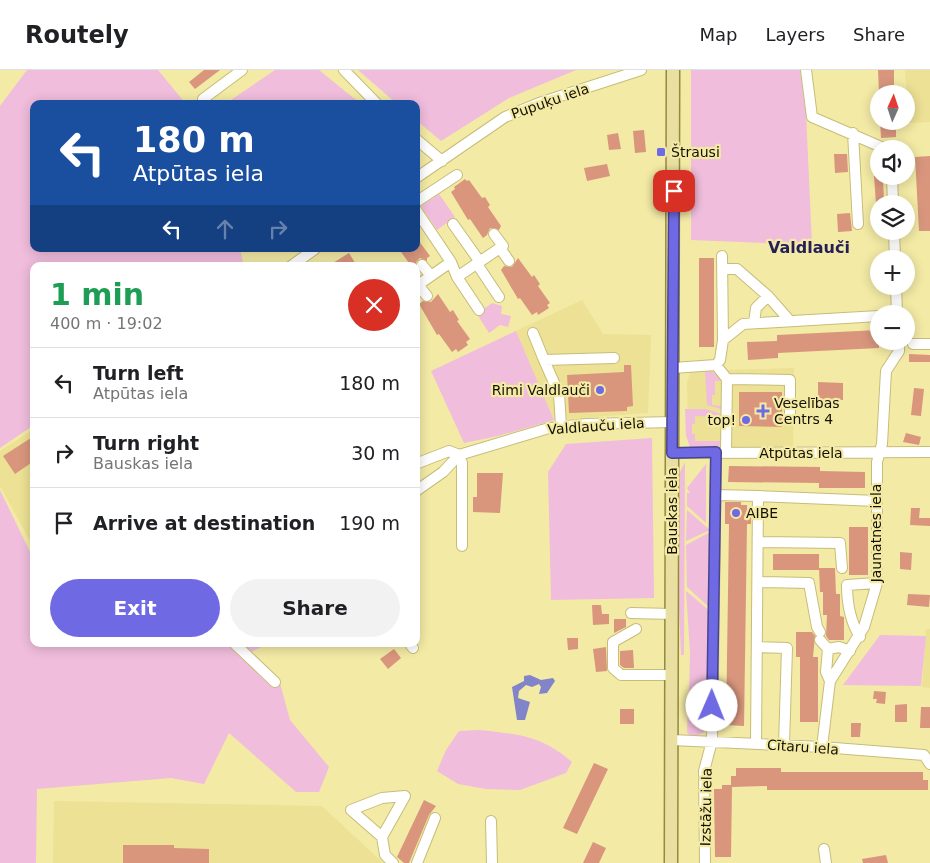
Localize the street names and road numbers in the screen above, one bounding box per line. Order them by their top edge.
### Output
street label: Pupuķu iela [509,80,591,123]
street label: Valdlauču iela [547,415,645,437]
street label: Atpūtas iela [759,445,843,461]
street label: Bauskas iela [664,467,680,555]
street label: Jaunatnes iela [868,484,884,583]
street label: Cītaru iela [767,737,839,757]
street label: Izstāžu iela [697,768,715,846]

